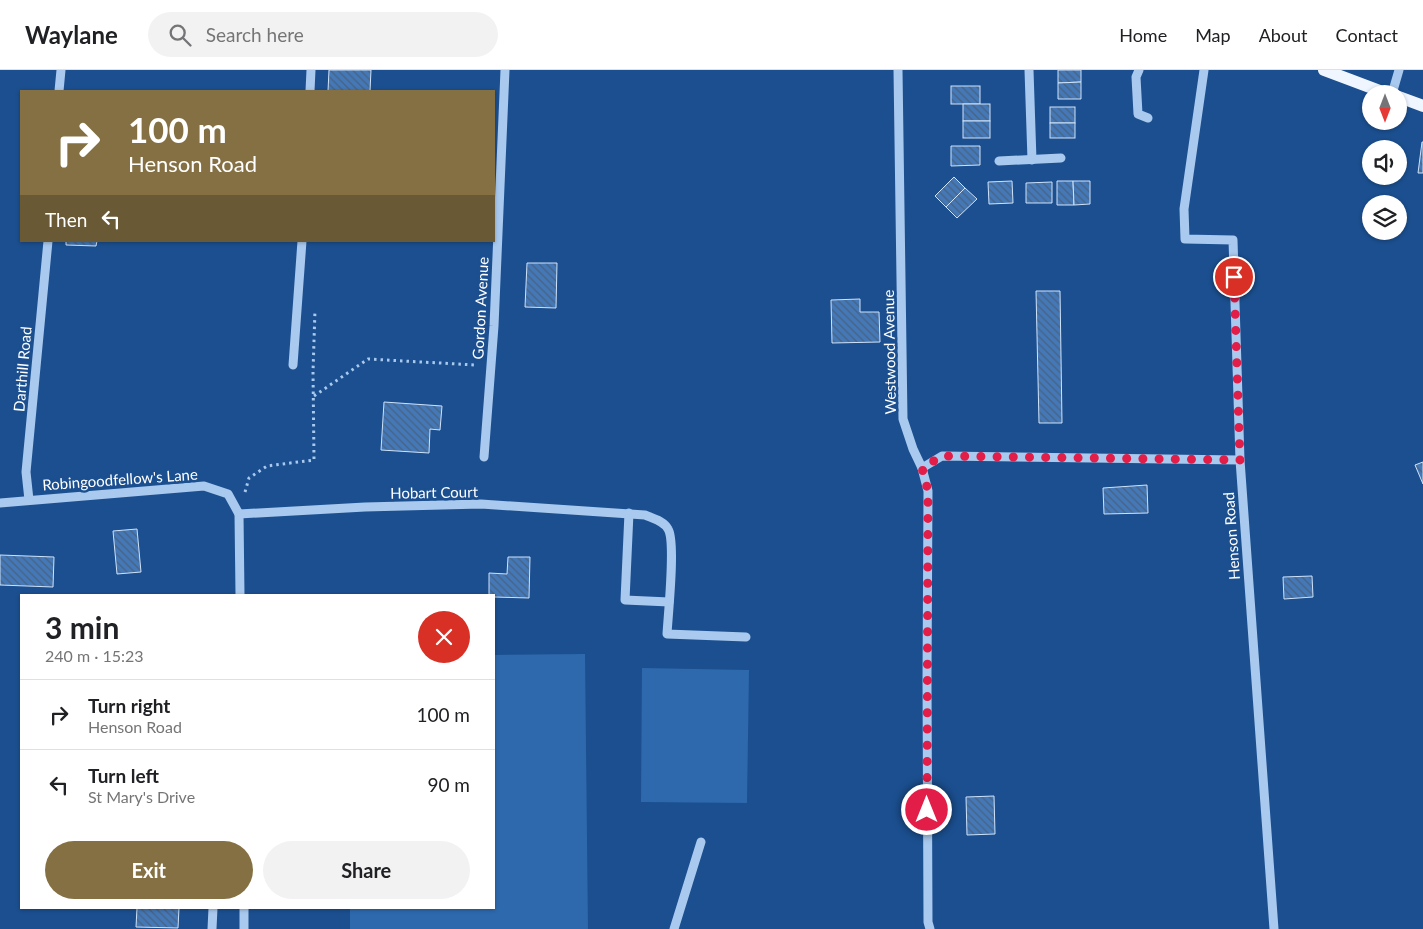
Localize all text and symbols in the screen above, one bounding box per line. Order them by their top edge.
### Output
search box [148,12,498,57]
text: Waylane [25,20,118,49]
icon: search [166,21,194,49]
text: Search here [206,23,304,46]
text: Home [1119,24,1167,46]
text: Map [1195,24,1231,46]
text: About [1259,24,1308,46]
text: Contact [1336,24,1398,46]
north arrow [1362,85,1408,130]
map controls [1362,85,1407,240]
text: 100 m [128,108,227,150]
icon: right [45,110,110,175]
button: sound [1362,140,1407,185]
text: Henson Road [128,150,257,177]
button: layers [1362,195,1407,240]
icon: left [97,205,125,233]
text: Then [45,208,87,231]
street label: Gordon Avenue [468,256,492,360]
pin [1213,256,1255,298]
icon: arrive [1220,263,1248,291]
street label: Westwood Avenue [879,289,899,414]
street label: Darthill Road [9,326,35,412]
street label: Robingoodfellow's Lane [42,465,198,493]
street label: Hobart Court [390,482,479,502]
street label: Henson Road [1219,491,1243,581]
text: 3 min [45,609,119,645]
button: close [418,611,470,663]
text: 240 m · 15:23 [45,646,144,665]
text: Turn right [88,694,170,717]
icon: right [45,701,73,729]
text: 100 m [416,703,470,726]
text: Henson Road [88,717,182,736]
text: Turn left [88,764,159,787]
icon: left [45,771,73,799]
text: 90 m [427,773,470,796]
position arrow [900,783,952,835]
text: St Mary's Drive [88,787,195,806]
button: Exit [45,841,253,899]
button: Share [263,841,470,899]

